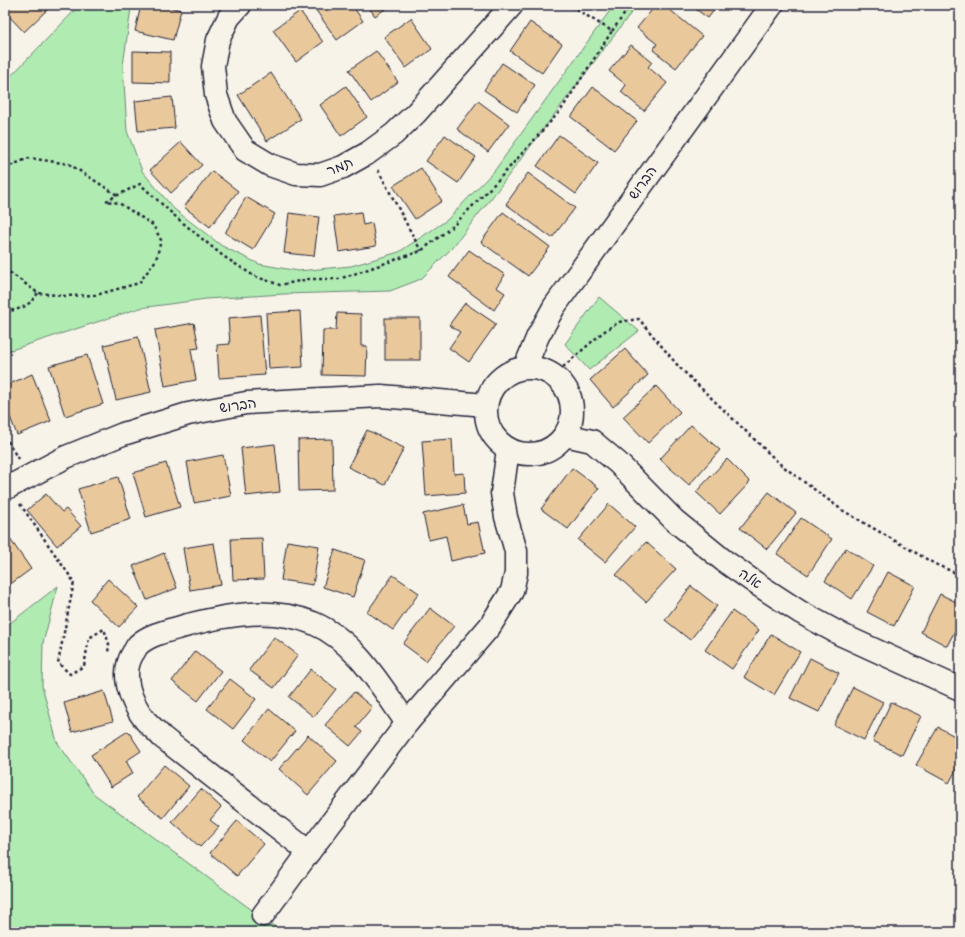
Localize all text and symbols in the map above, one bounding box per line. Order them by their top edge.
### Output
street label: תמר [323,152,357,182]
street label: הברוש [623,161,663,205]
street label: הברוש [218,392,258,420]
street label: אלה [734,563,766,595]

